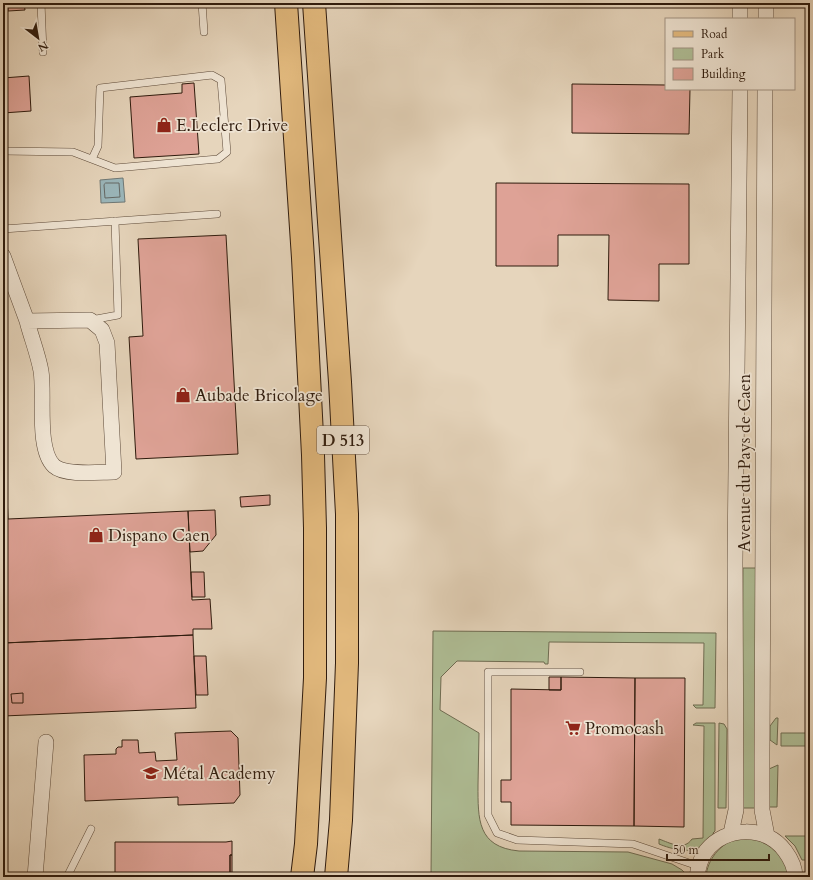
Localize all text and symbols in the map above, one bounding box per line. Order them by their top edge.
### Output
north arrow [18,18,58,58]
legend [665,18,795,90]
text: Road [701,26,728,42]
text: N [35,37,51,55]
text: Park [701,46,725,62]
text: Building [701,66,746,82]
place label: E.Leclerc Drive [176,114,288,137]
shop icon: E.Leclerc Drive [155,116,173,134]
street label: Avenue du Pays de Caen [733,374,756,552]
place label: Aubade Bricolage [195,384,323,407]
shop icon: Aubade Bricolage [174,386,192,404]
road number: D 513 [317,426,369,454]
place label: Dispano Caen [108,524,210,547]
shop icon: Dispano Caen [87,526,105,544]
place label: Promocash [585,717,665,740]
supermarket icon: Promocash [564,719,582,737]
place label: Métal Academy [163,762,276,785]
school or university icon: Métal Academy [142,764,160,782]
scale bar [667,836,769,862]
text: 50 m [673,842,700,858]

